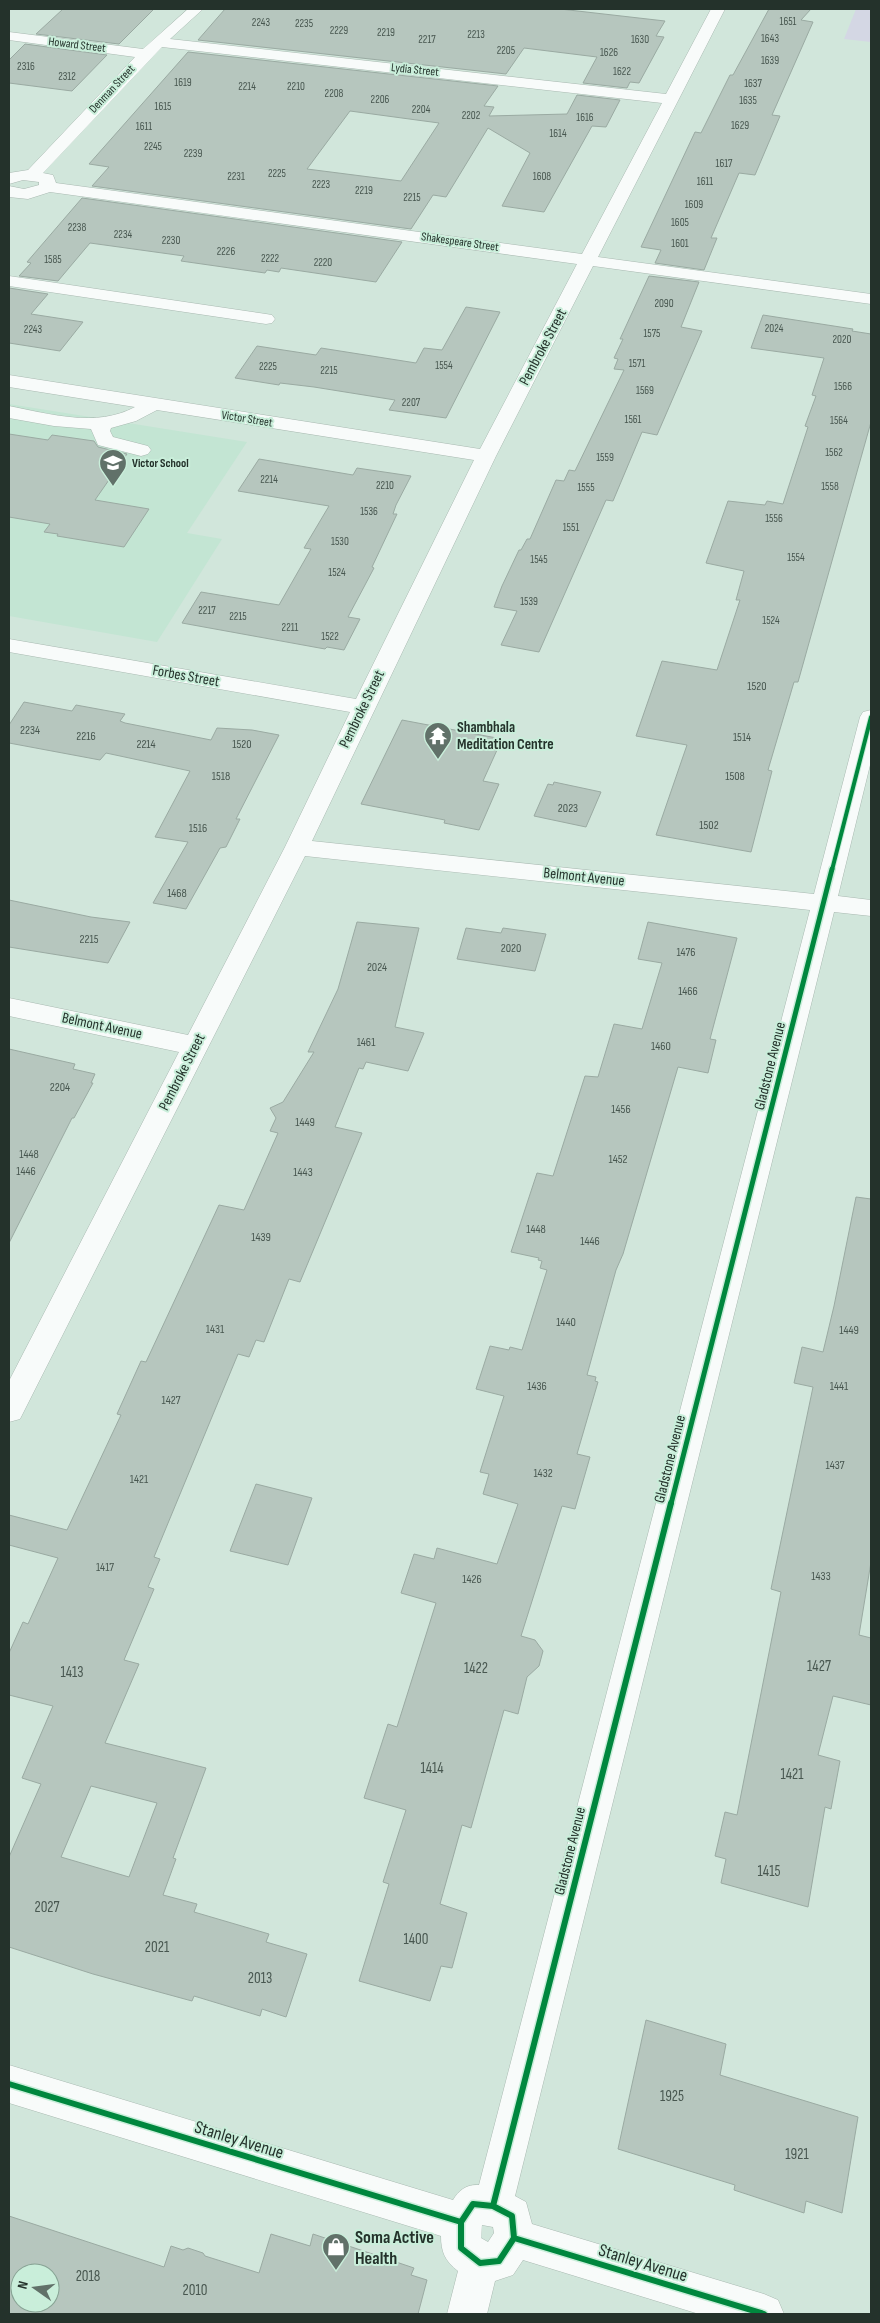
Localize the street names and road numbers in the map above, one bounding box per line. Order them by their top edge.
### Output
street label: Howard Street [47,34,107,56]
street label: Lydia Street [390,60,440,80]
street label: Denman Street [86,61,138,116]
street label: Shakespeare Street [420,229,500,255]
street label: Pembroke Street [515,305,571,389]
street label: Victor Street [220,408,274,430]
street label: Forbes Street [151,661,221,691]
street label: Pembroke Street [335,667,389,751]
street label: Belmont Avenue [542,863,626,891]
street label: Belmont Avenue [60,1008,144,1044]
street label: Gladstone Avenue [750,1020,790,1112]
street label: Pembroke Street [154,1030,210,1114]
street label: Gladstone Avenue [650,1413,690,1505]
street label: Gladstone Avenue [550,1805,590,1897]
street label: Stanley Avenue [192,2117,286,2163]
street label: Stanley Avenue [596,2240,690,2286]

